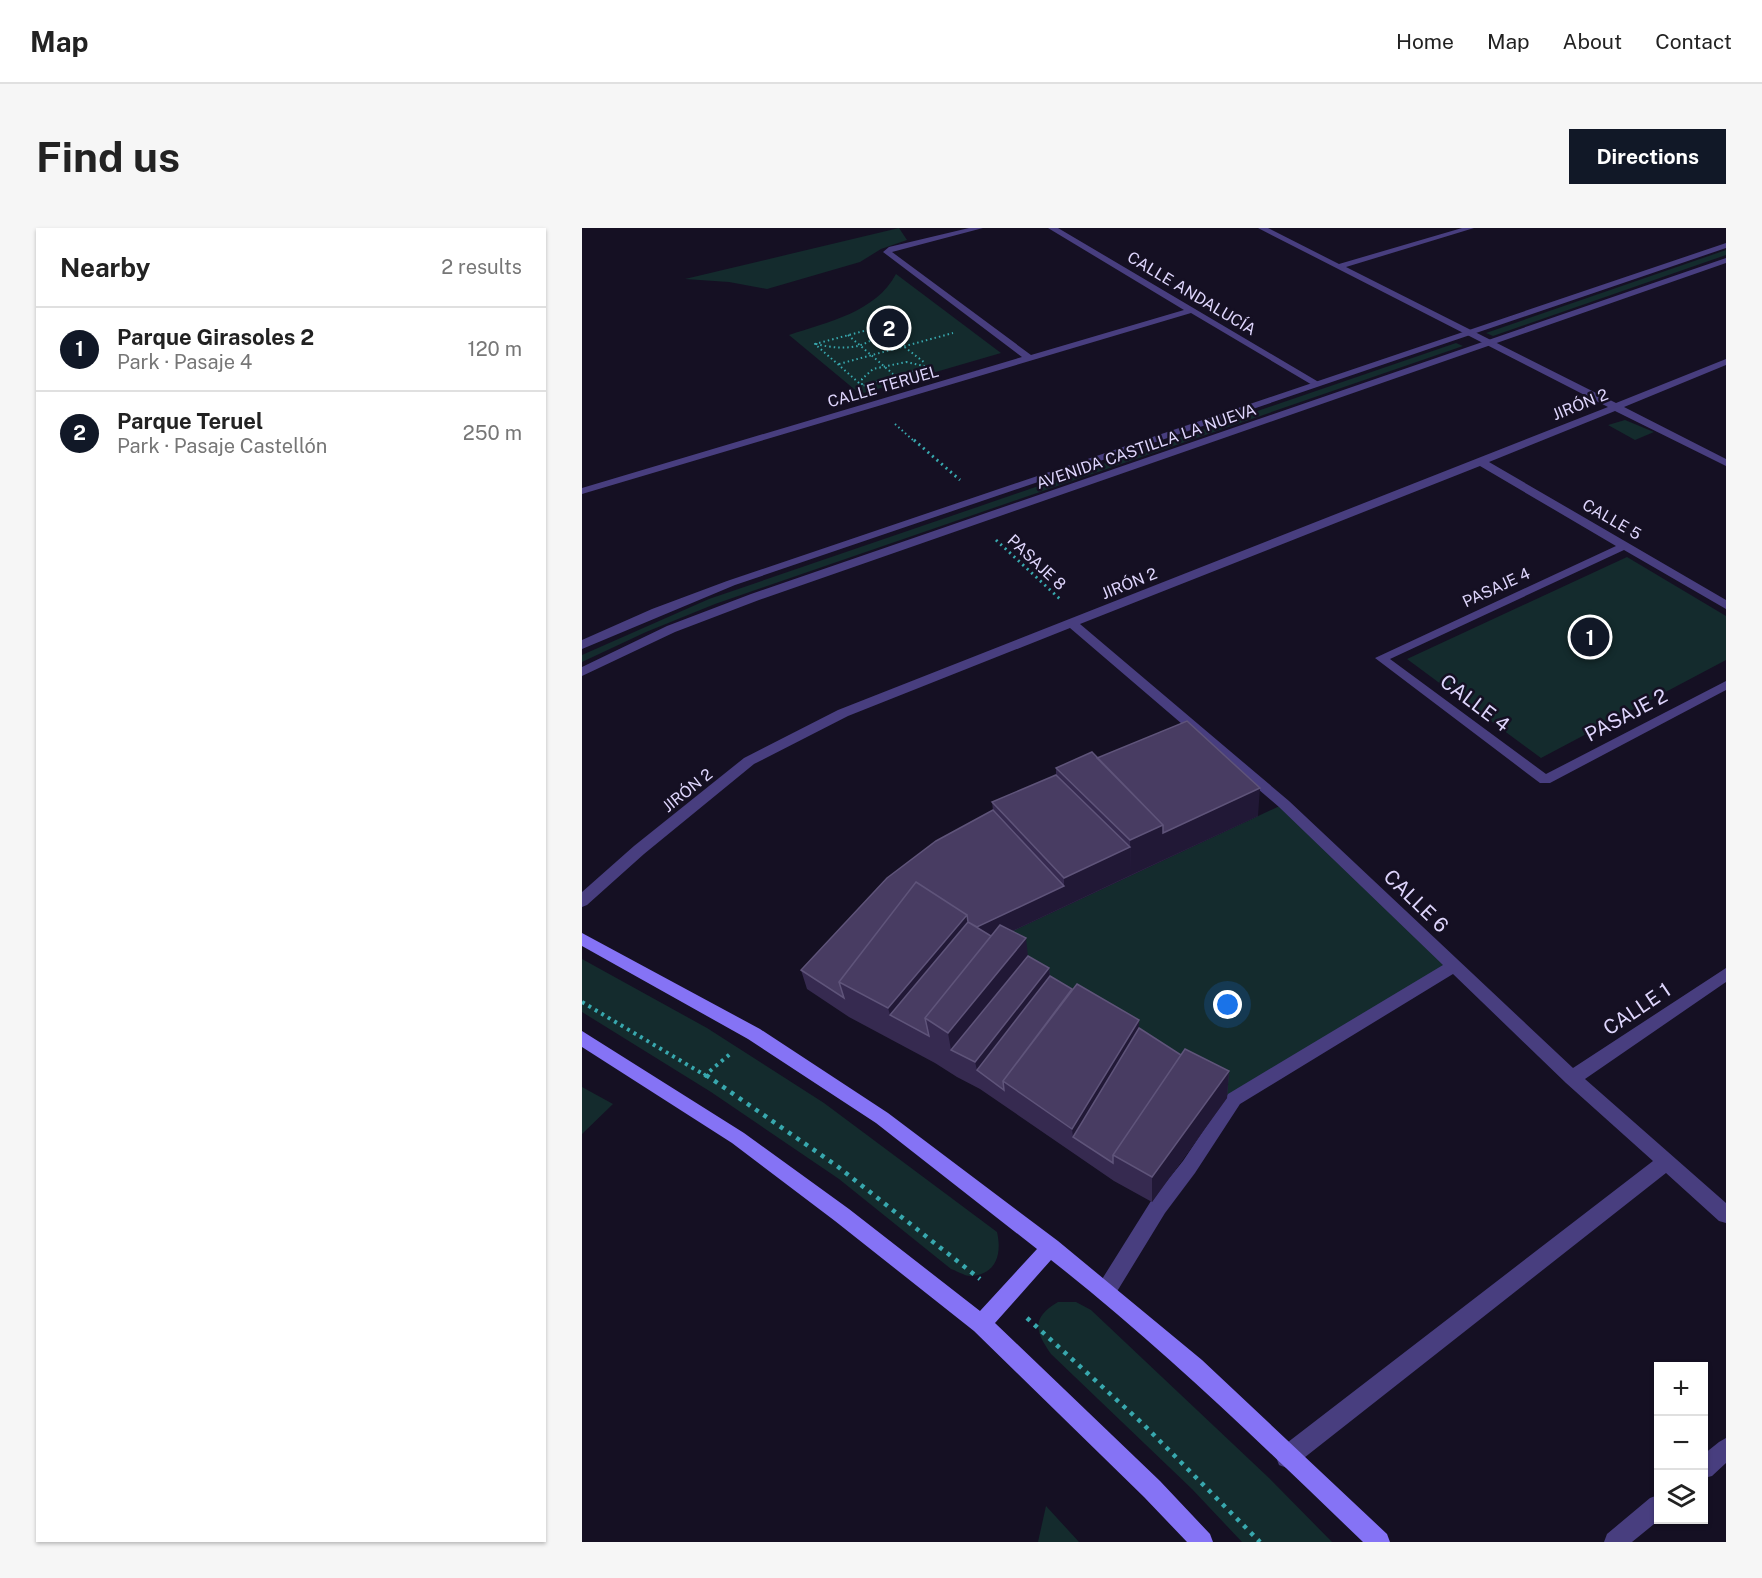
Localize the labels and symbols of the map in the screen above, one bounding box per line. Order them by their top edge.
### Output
street label: CALLE ANDALUCÍA [1124,247,1260,339]
pin: 2 [870,306,908,350]
street label: CALLE TERUEL [825,361,941,411]
street label: JIRÓN 2 [1549,384,1611,424]
street label: AVENIDA CASTILLA LA NUEVA [1034,400,1259,493]
street label: CALLE 5 [1579,495,1645,544]
street label: PASAJE 8 [1004,531,1070,594]
street label: JIRÓN 2 [1098,563,1160,603]
street label: PASAJE 4 [1459,564,1533,611]
pin: 1 [1570,614,1610,660]
street label: CALLE 4 [1436,669,1514,737]
street label: PASAJE 2 [1581,683,1671,747]
street label: JIRÓN 2 [658,764,716,816]
street label: CALLE 6 [1379,864,1453,938]
street label: CALLE 1 [1599,978,1675,1040]
your location [1213,990,1242,1019]

